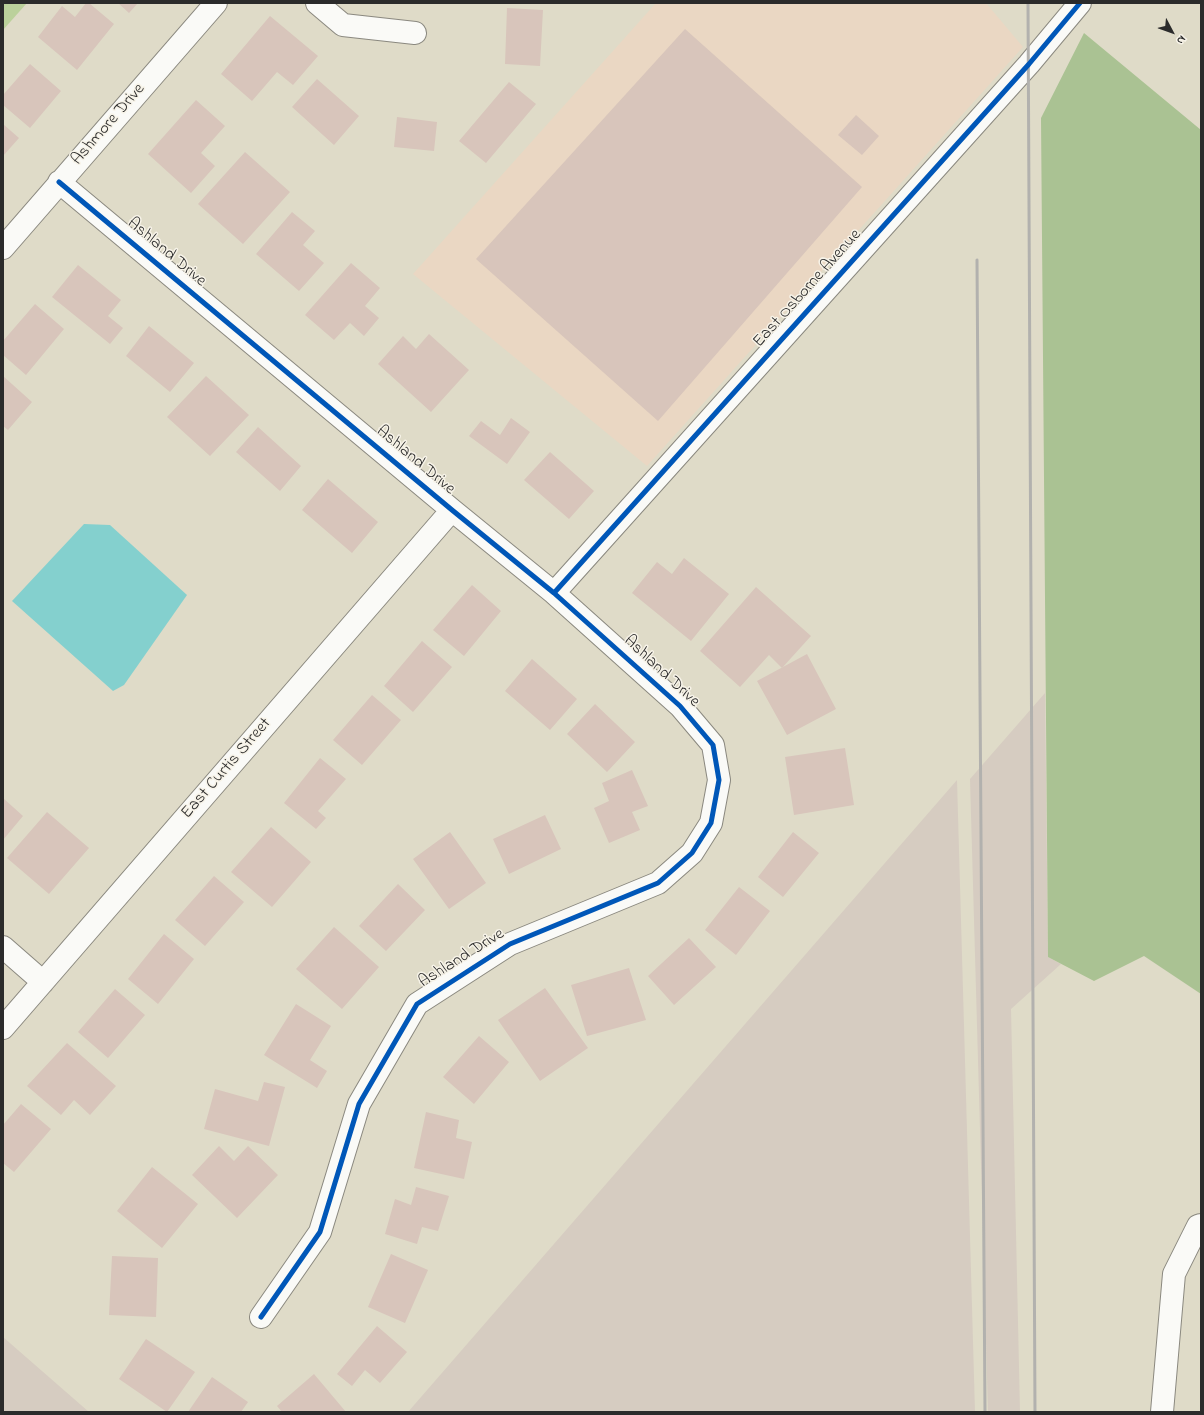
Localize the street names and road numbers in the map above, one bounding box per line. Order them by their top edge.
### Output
street label: Ashmore Drive [68,80,150,170]
street label: Ashland Drive [122,214,210,292]
street label: East Osborne Avenue [750,226,866,352]
street label: Ashland Drive [371,422,459,500]
street label: Ashland Drive [619,631,703,713]
street label: East Curtis Street [178,714,276,824]
street label: Ashland Drive [415,925,509,993]

